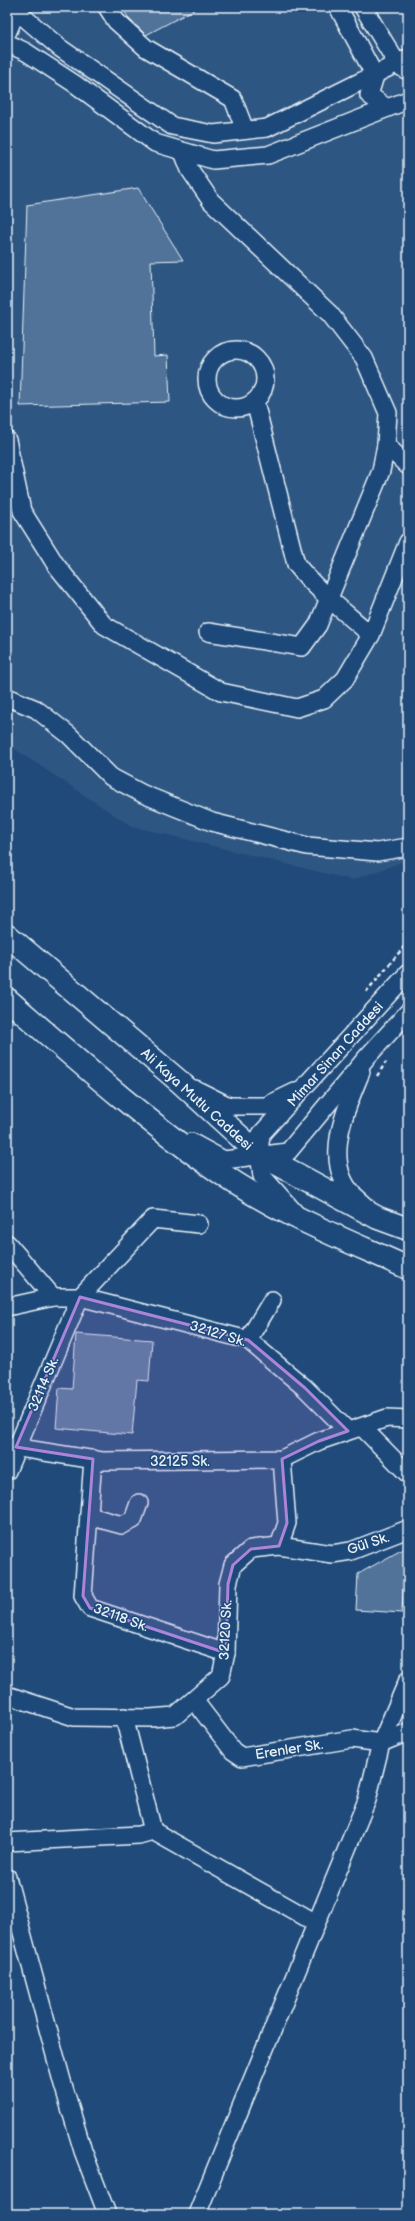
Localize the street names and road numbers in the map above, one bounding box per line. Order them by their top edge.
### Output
street label: Mimar Sinan Caddesi [284,998,387,1110]
street label: Ali Kaya Mutlu Caddesi [137,1045,256,1154]
street label: 32127 Sk. [188,1317,248,1350]
street label: 32114 Sk. [24,1354,63,1414]
street label: 32125 Sk. [150,1453,210,1470]
street label: Gül Sk. [345,1529,392,1558]
street label: 32120 Sk. [215,1599,236,1661]
street label: 32118 Sk. [91,1600,151,1635]
street label: Erenler Sk. [254,1736,324,1763]

